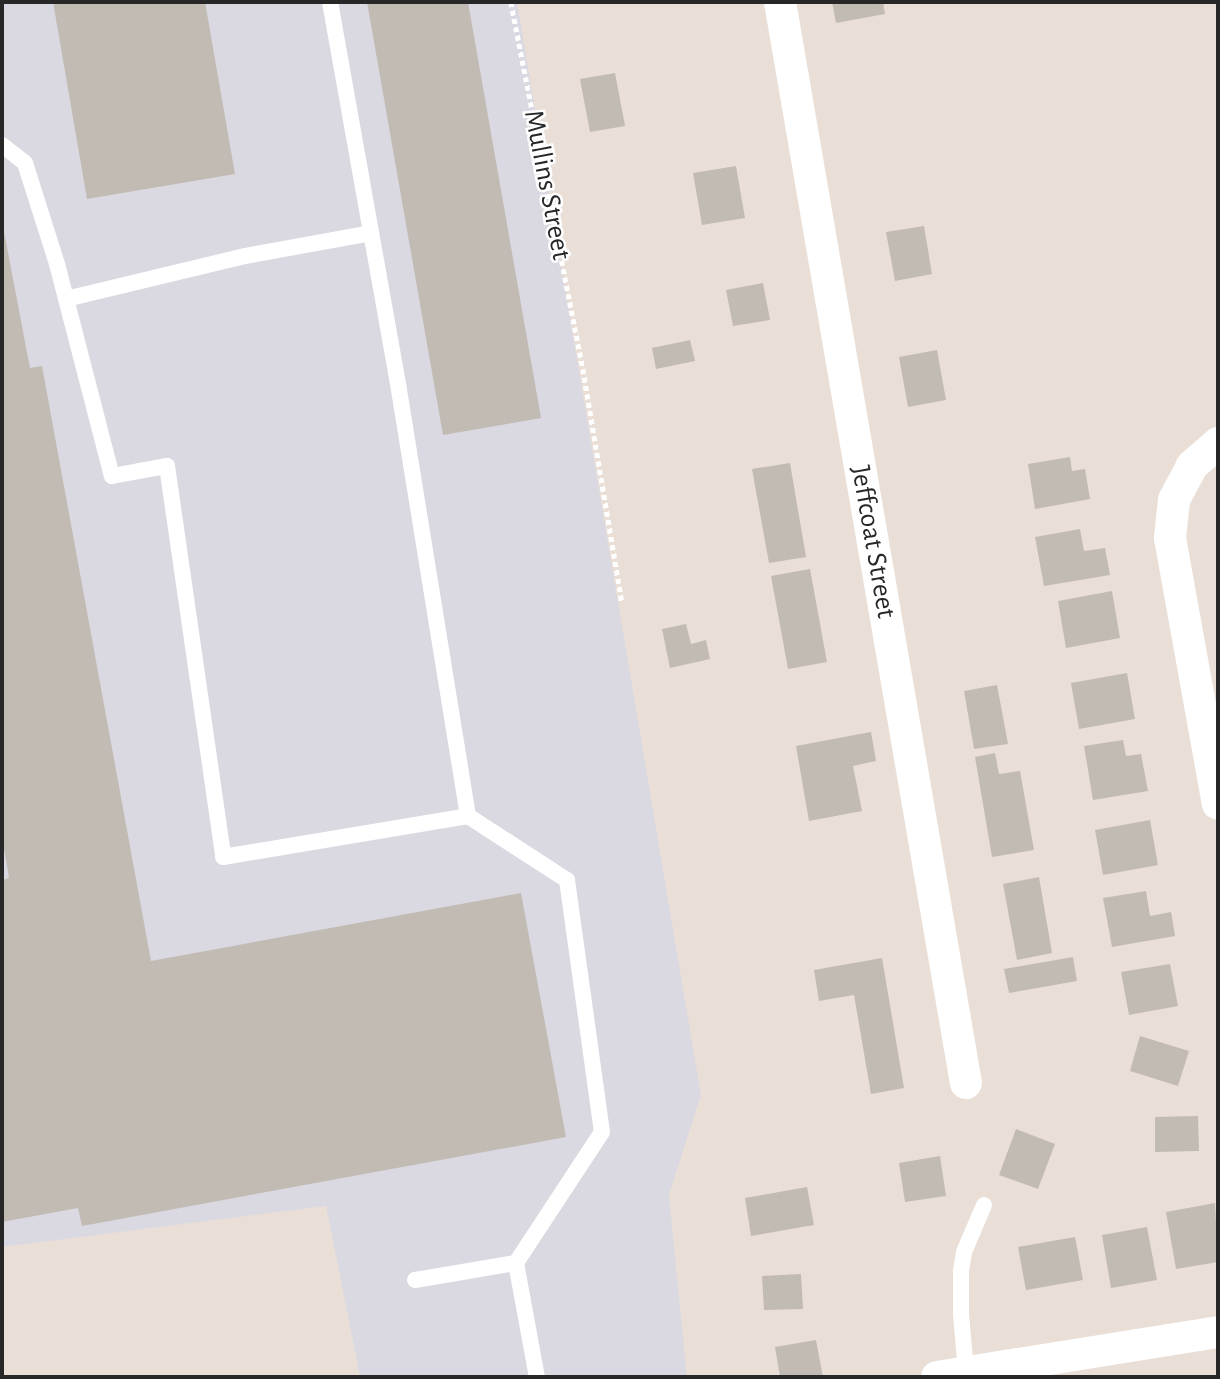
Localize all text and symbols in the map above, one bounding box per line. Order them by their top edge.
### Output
street label: Mullins Street [516,107,578,263]
street label: Jeffcoat Street [843,463,903,621]

